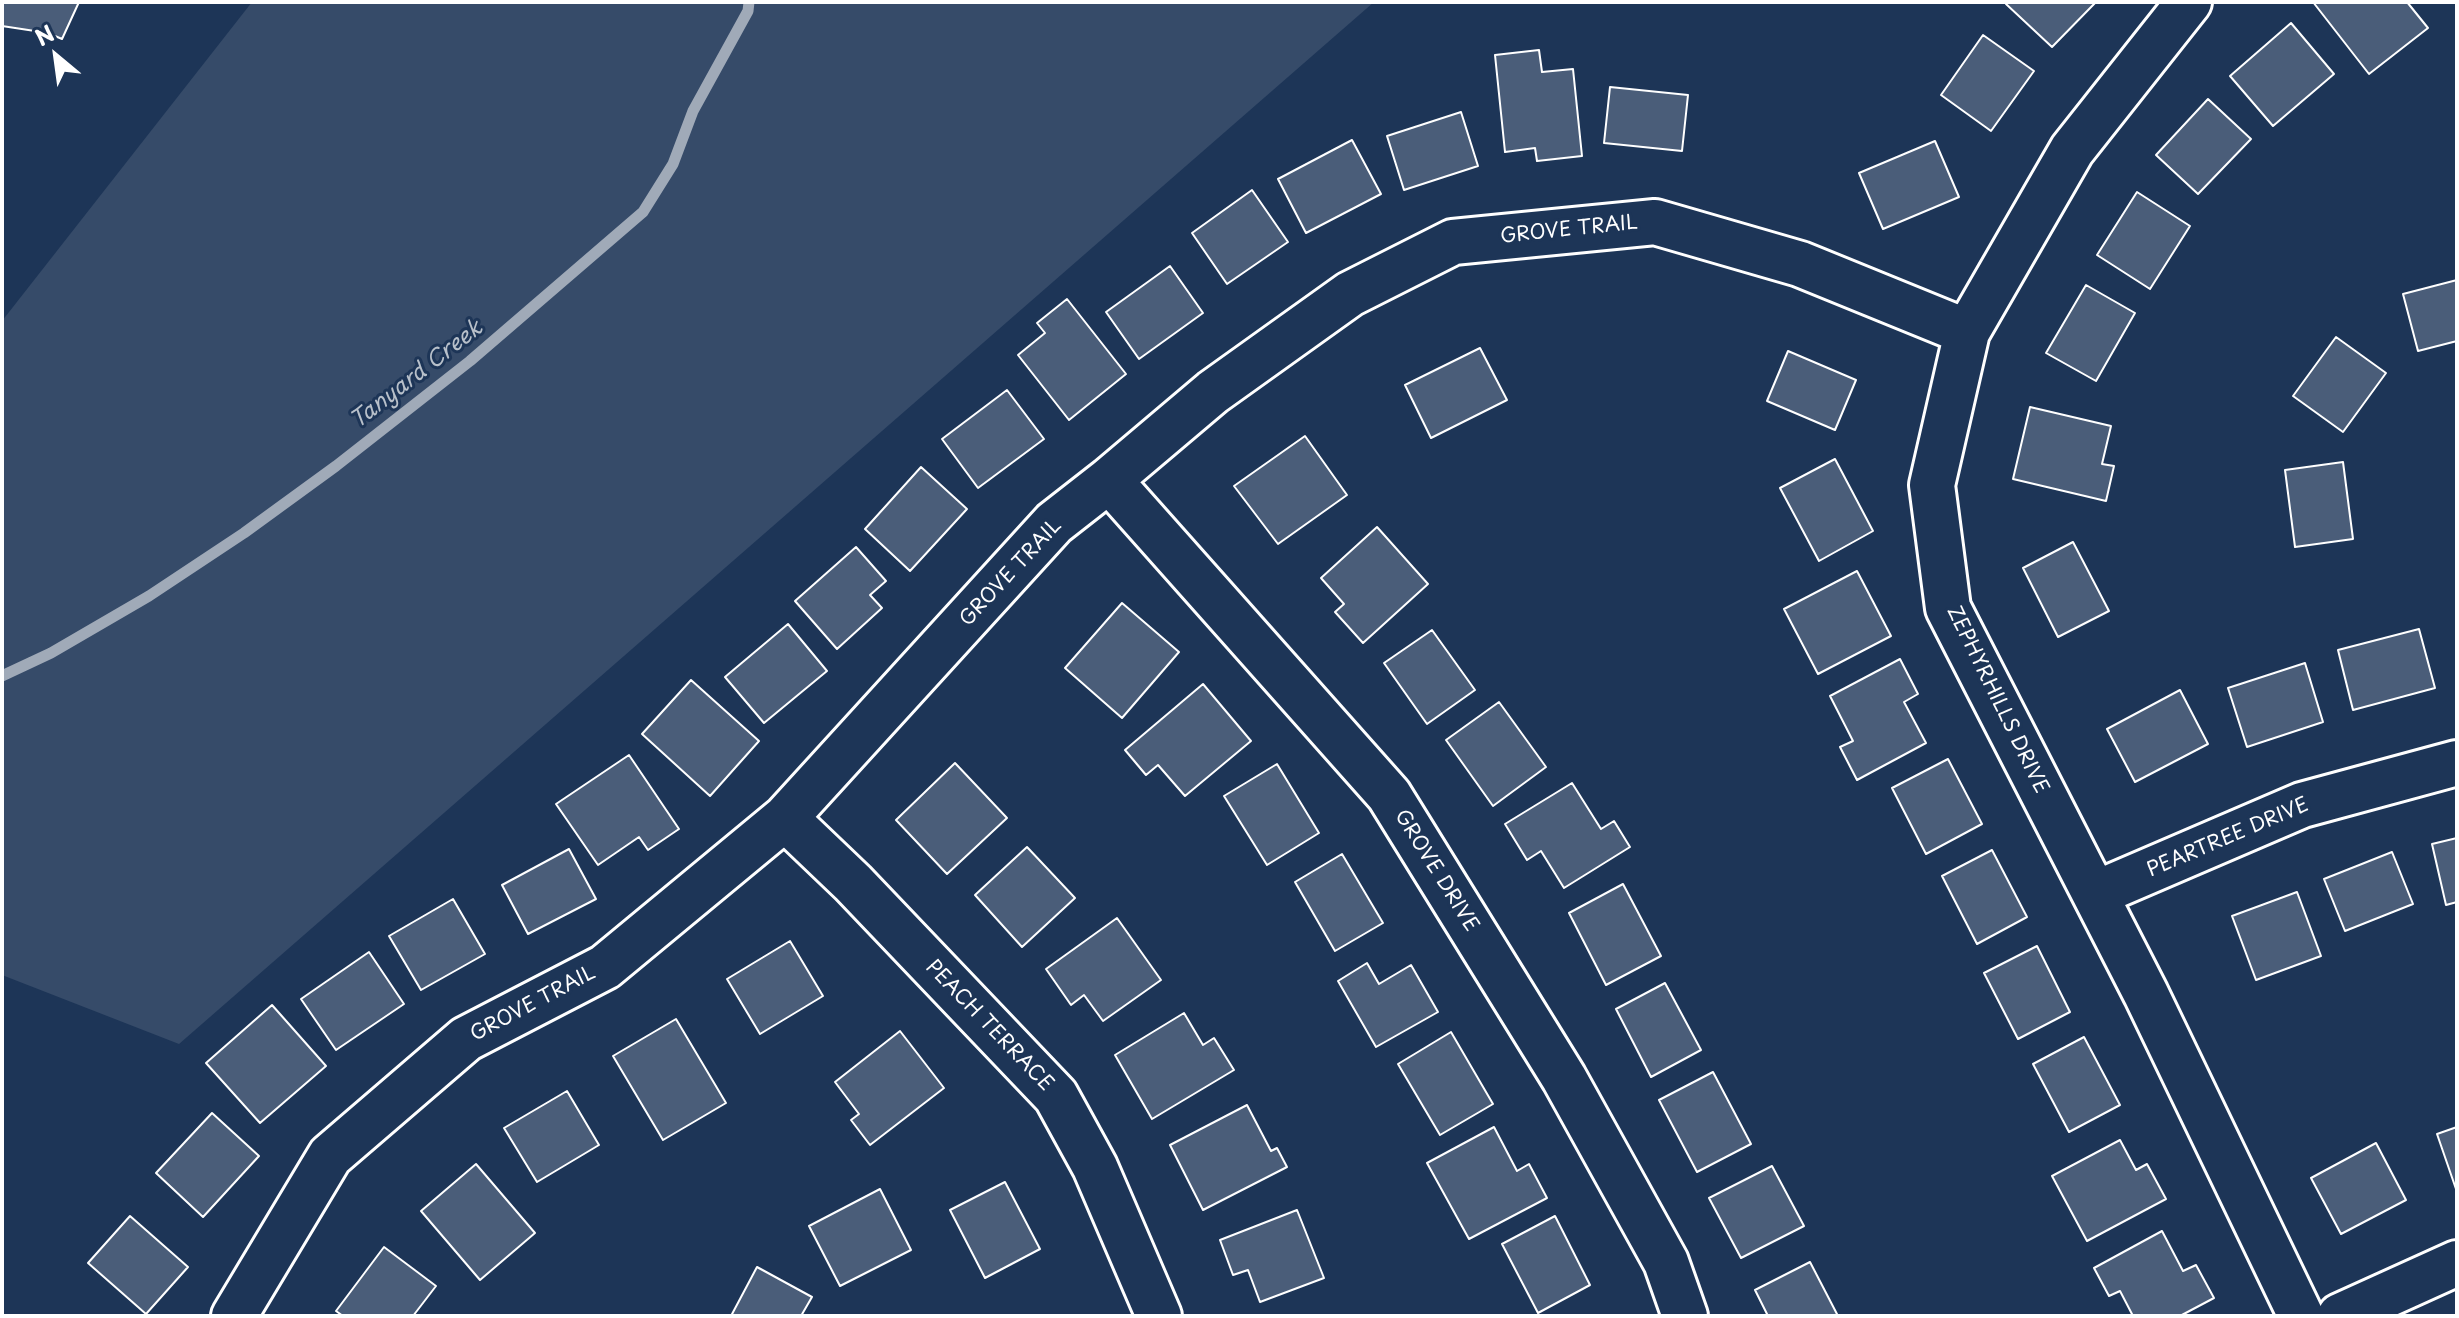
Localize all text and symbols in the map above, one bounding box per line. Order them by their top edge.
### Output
north arrow [16,16,96,96]
text: N [28,16,60,53]
street label: GROVE TRAIL [1499,211,1639,249]
water label: Tanyard Creek [346,315,488,435]
street label: GROVE TRAIL [955,514,1067,632]
street label: ZEPHYRHILLS DRIVE [1941,602,2053,798]
street label: PEARTREE DRIVE [2144,793,2312,883]
street label: GROVE DRIVE [1389,806,1483,936]
street label: PEACH TERRACE [920,955,1058,1097]
street label: GROVE TRAIL [466,961,600,1047]

